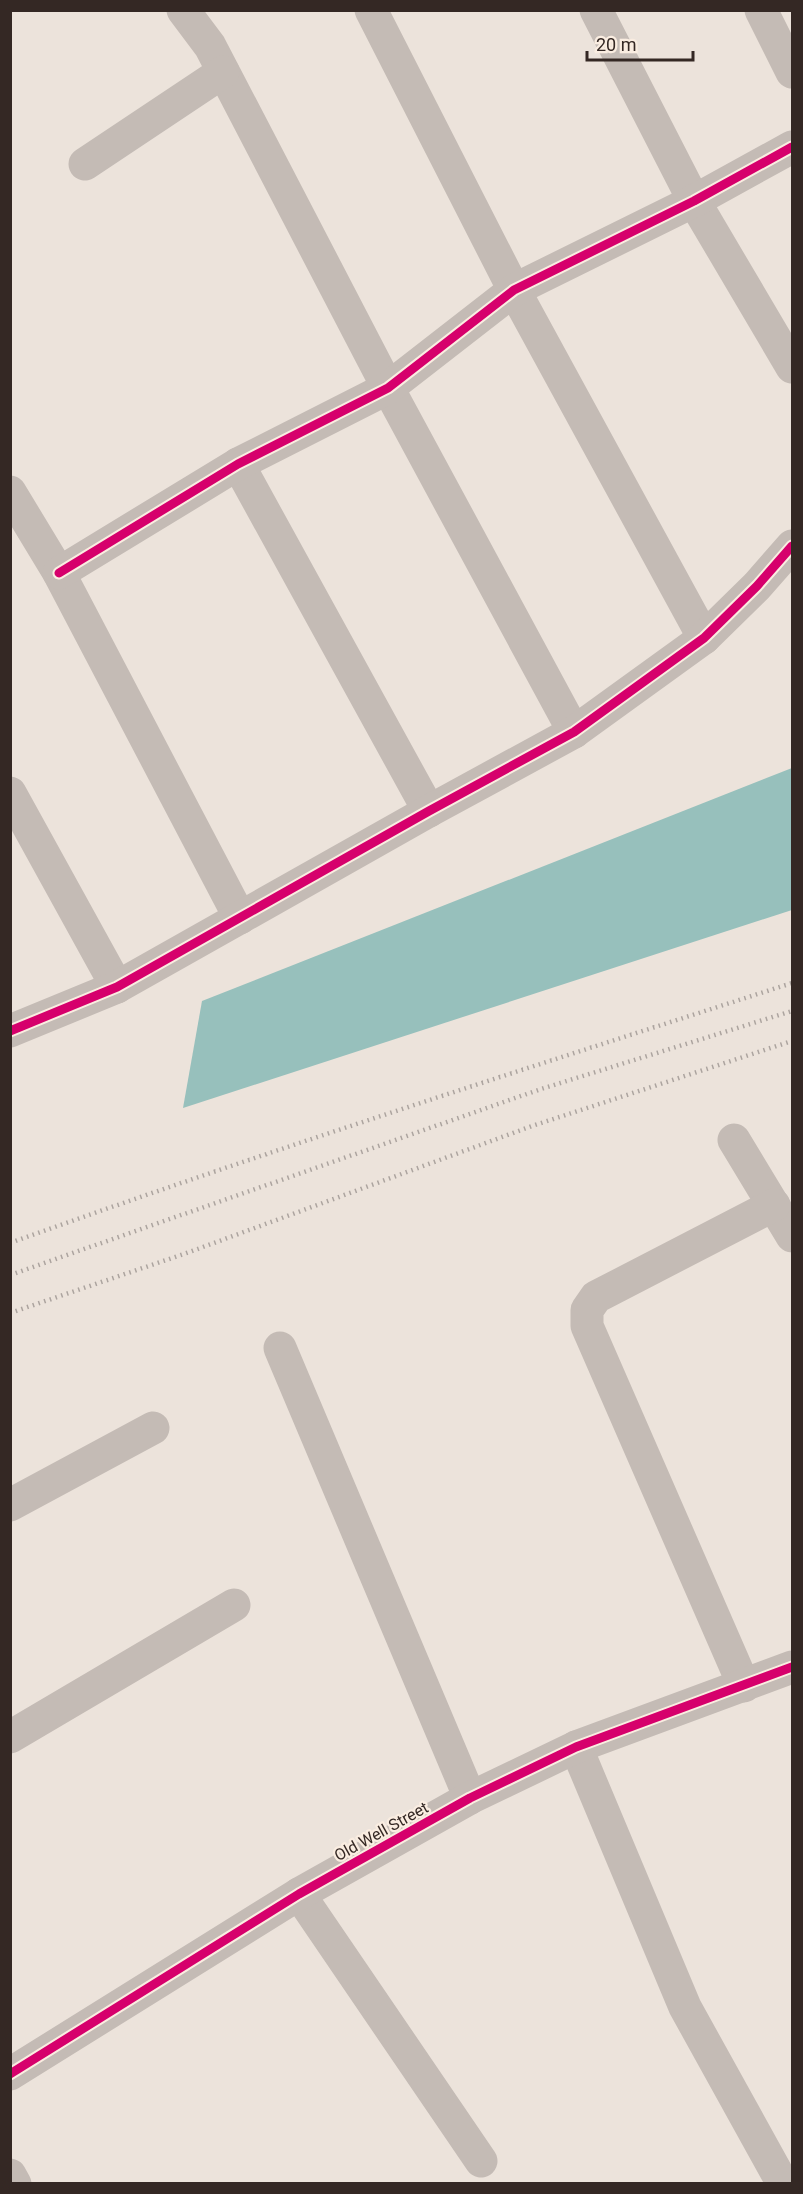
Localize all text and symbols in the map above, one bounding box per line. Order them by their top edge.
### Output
scale bar [587,24,694,62]
text: 20 m [596,34,636,55]
street label: Old Well Street [331,1798,431,1865]

